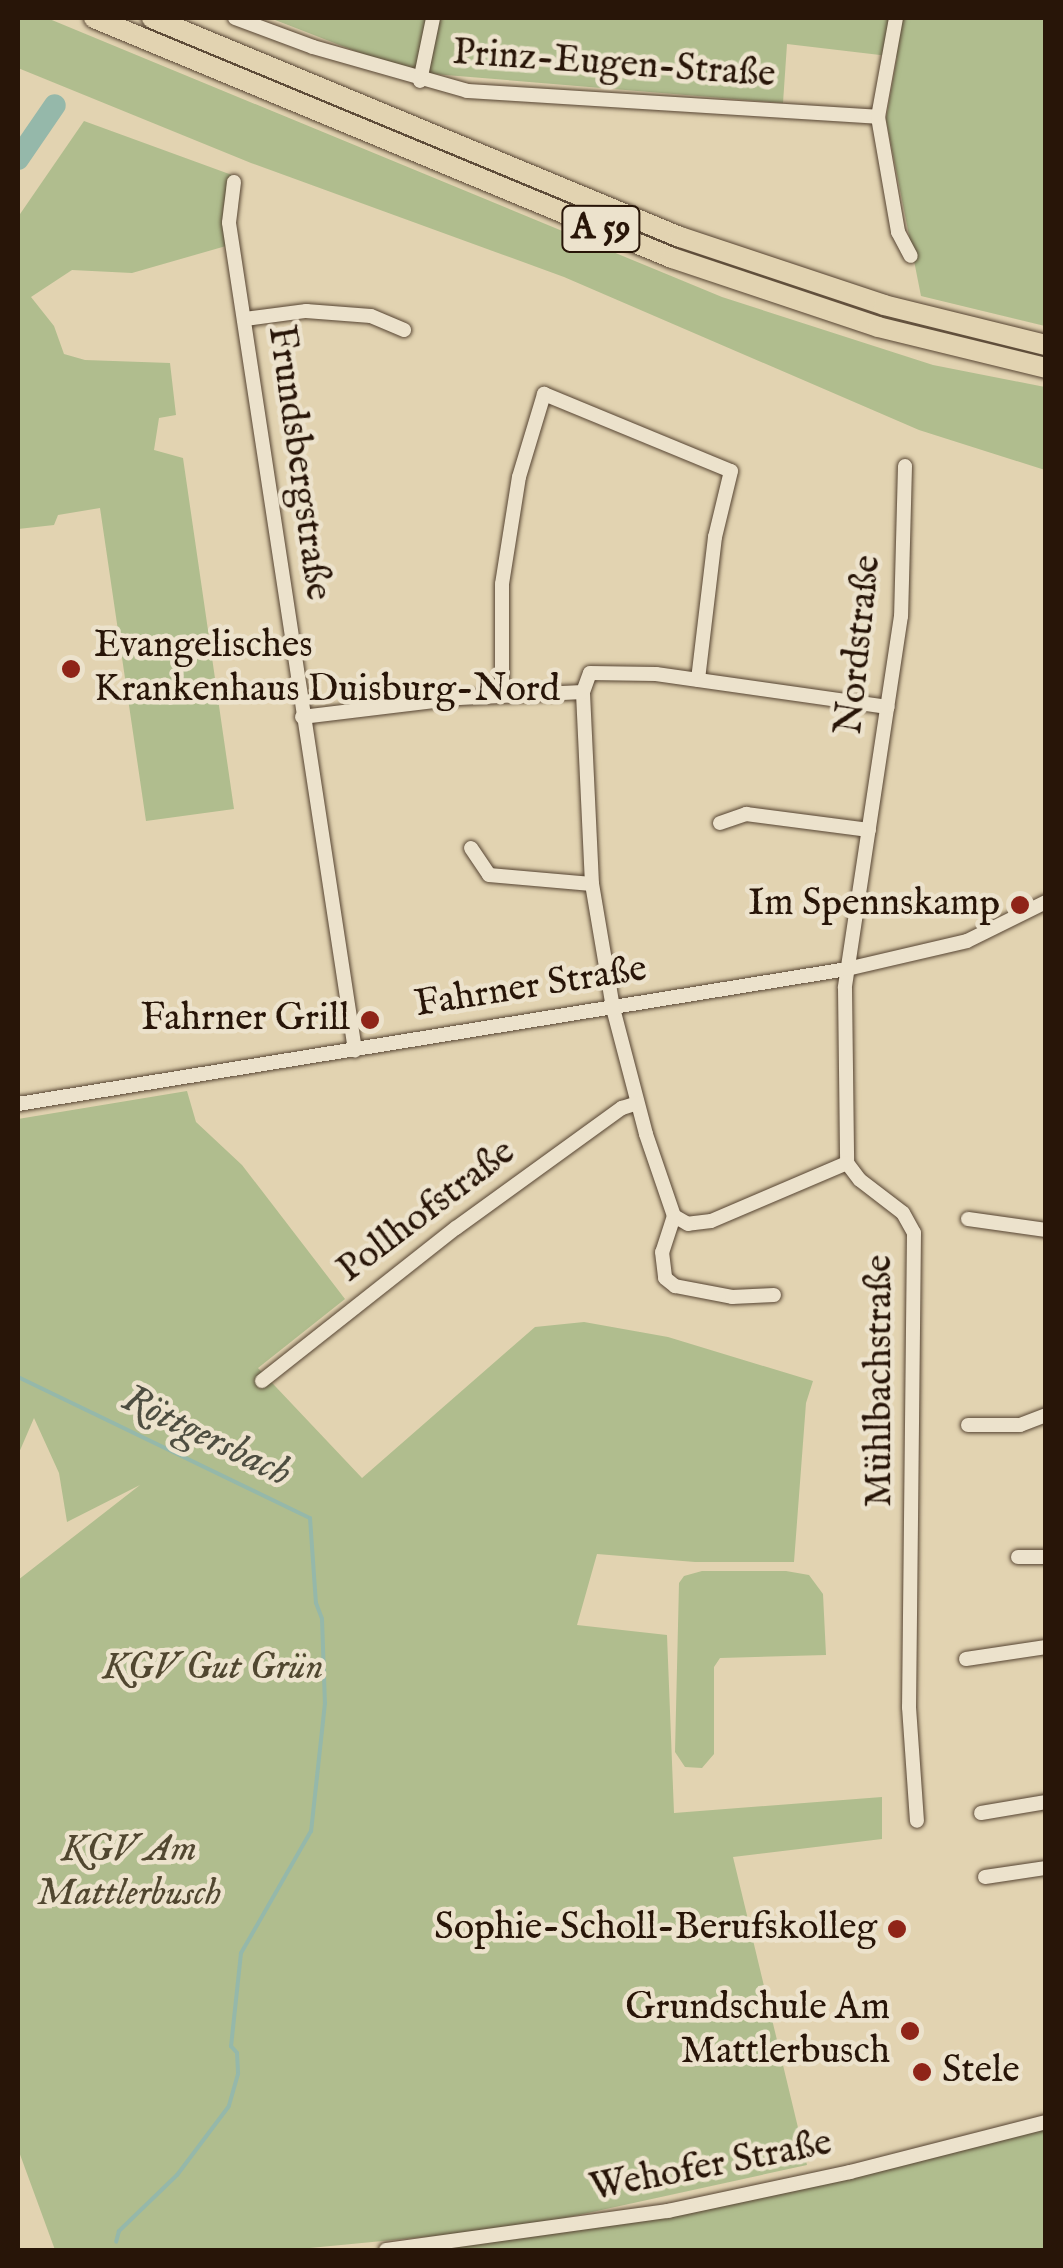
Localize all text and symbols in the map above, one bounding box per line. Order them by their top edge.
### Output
street label: Prinz-Eugen-Straße [451,31,777,99]
road number: A 59 [561,199,641,259]
street label: Frundsbergstraße [256,323,340,603]
street label: Nordstraße [828,553,892,737]
place label: Evangelisches Krankenhaus Duisburg-Nord [94,624,560,714]
marker: Evangelisches Krankenhaus Duisburg-Nord [58,656,84,682]
place label: Im Spennskamp [748,882,1000,928]
marker: Im Spennskamp [1009,894,1031,916]
street label: Fahrner Straße [412,947,650,1029]
place label: Fahrner Grill [141,997,350,1043]
marker: Fahrner Grill [359,1009,381,1031]
street label: Pollhofstraße [329,1130,525,1294]
street label: Mühlbachstraße [858,1255,904,1507]
water label: Röttgersbach [114,1376,298,1498]
park label: KGV Gut Grün [102,1646,324,1692]
park label: KGV Am Mattlerbusch [37,1828,221,1918]
place label: Sophie-Scholl-Berufskolleg [434,1906,877,1952]
marker: Sophie-Scholl-Berufskolleg [886,1918,908,1940]
place label: Grundschule Am Mattlerbusch [625,1986,890,2076]
marker: Grundschule Am Mattlerbusch [899,2020,921,2042]
place label: Stele [942,2049,1020,2095]
marker: Stele [911,2061,933,2083]
street label: Wehofer Straße [586,2121,836,2213]

